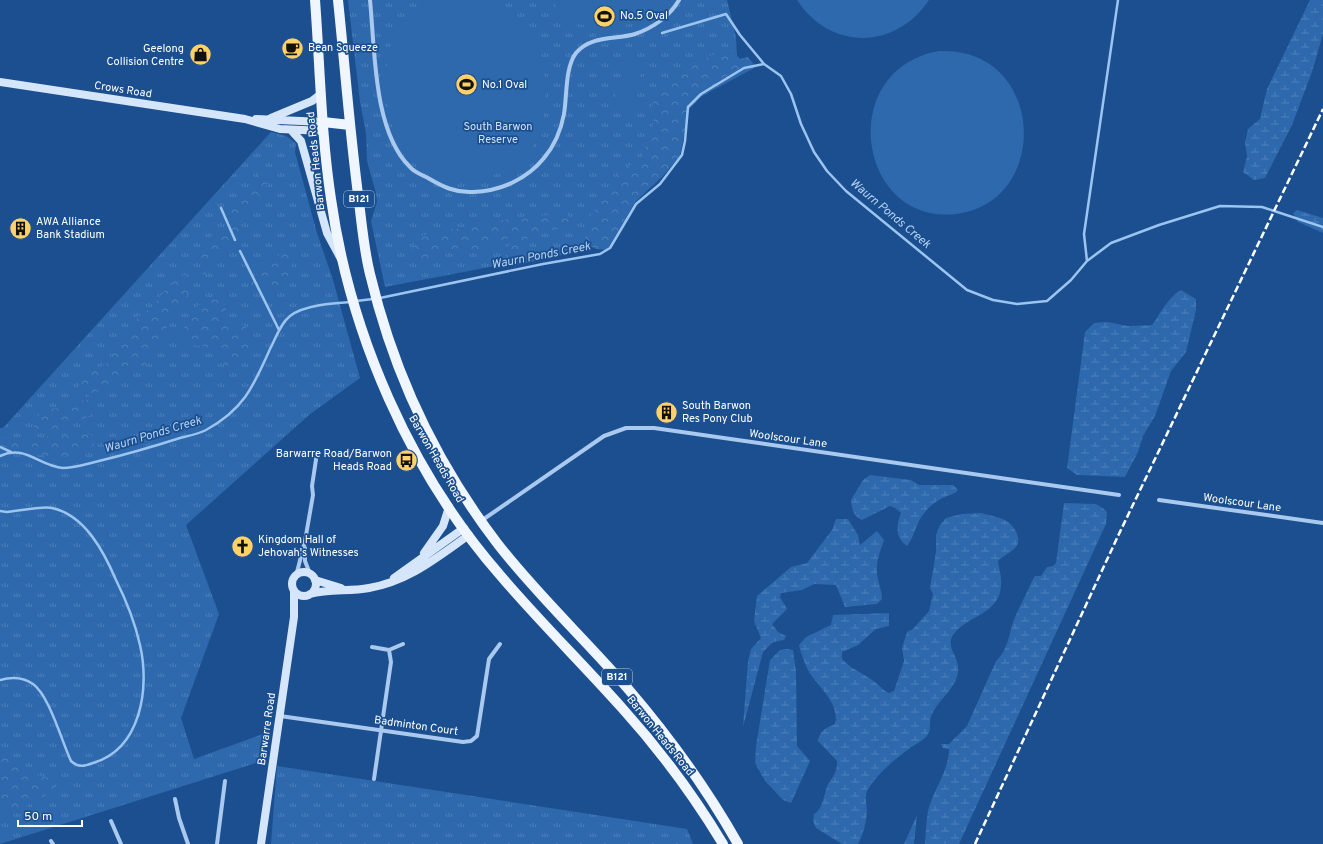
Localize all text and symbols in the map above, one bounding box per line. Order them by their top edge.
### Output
sports icon: No.5 Oval [592,3,618,29]
place label: No.5 Oval [620,9,668,23]
cafe icon: Bean Squeeze [279,35,305,61]
place label: Bean Squeeze [308,41,378,55]
place label: Geelong Collision Centre [106,42,184,69]
shop icon: Geelong Collision Centre [187,42,213,68]
sports icon: No.1 Oval [453,72,479,98]
place label: No.1 Oval [482,78,527,92]
street label: Crows Road [93,79,153,101]
street label: Barwon Heads Road [304,111,328,211]
park label: South Barwon Reserve [463,120,533,147]
water label: Waurn Ponds Creek [846,176,934,253]
road number: B121 [344,191,374,207]
building icon: AWA Alliance Bank Stadium [7,215,33,241]
place label: AWA Alliance Bank Stadium [36,215,105,242]
water label: Waurn Ponds Creek [490,238,593,273]
building icon: South Barwon Res Pony Club [653,399,679,425]
place label: South Barwon Res Pony Club [682,399,753,426]
water label: Waurn Ponds Creek [103,412,204,457]
street label: Barwon Heads Road [405,413,467,505]
street label: Woolscour Lane [748,427,828,451]
place label: Barwarre Road/Barwon Heads Road [276,447,392,474]
bus stop icon: Barwarre Road/Barwon Heads Road [394,447,420,473]
street label: Woolscour Lane [1202,491,1282,515]
church icon: Kingdom Hall of Jehovah's Witnesses [229,533,255,559]
place label: Kingdom Hall of Jehovah's Witnesses [258,533,359,560]
road number: B121 [602,669,632,685]
street label: Barwarre Road [255,692,279,766]
street label: Barwon Heads Road [623,693,697,779]
street label: Badminton Court [373,713,459,739]
scale bar [18,802,82,828]
text: 50 m [24,809,52,825]

